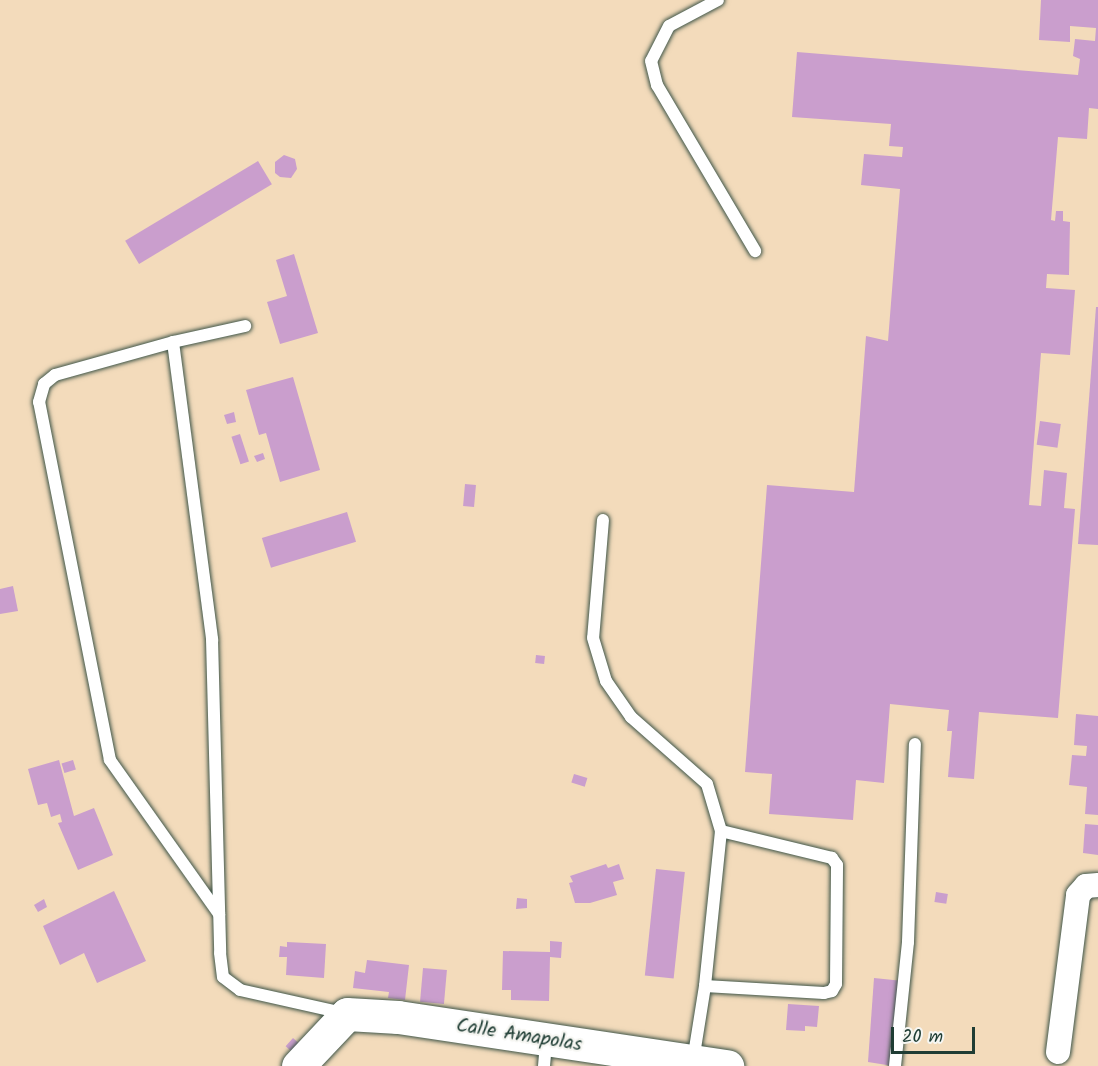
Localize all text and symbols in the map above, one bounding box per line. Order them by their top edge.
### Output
street label: Calle Amapolas [454,1014,584,1058]
scale bar [894,1015,978,1053]
text: 20 m [902,1023,943,1052]

